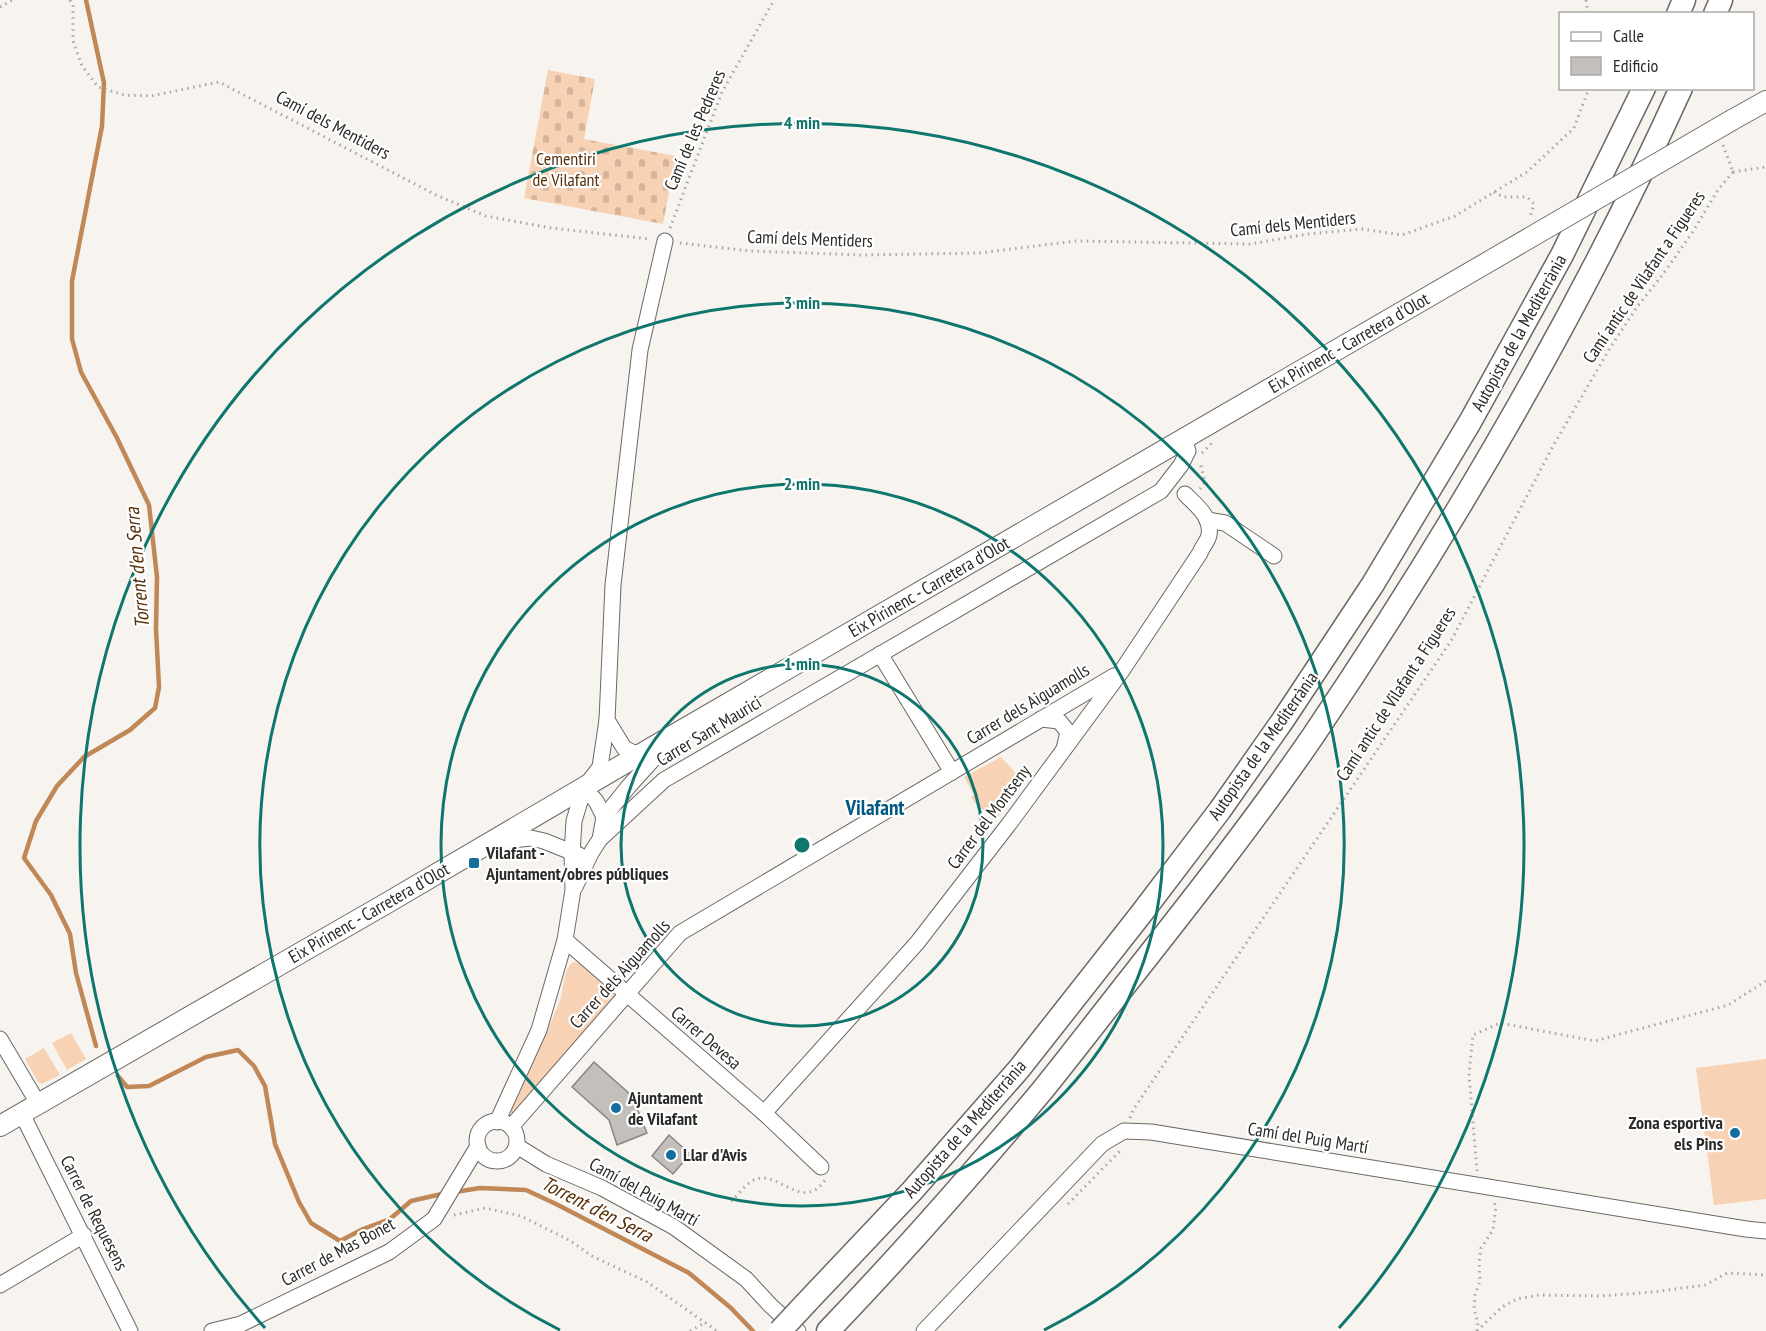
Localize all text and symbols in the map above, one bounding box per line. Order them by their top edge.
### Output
legend [1559,12,1754,90]
text: Calle [1613,24,1644,47]
text: Edificio [1613,54,1659,77]
street label: Camí de les Pedreres [659,66,730,194]
street label: Camí dels Mentiders [272,85,394,164]
text: 4 min [784,111,820,134]
park label: Cementiri de Vilafant [533,147,600,191]
street label: Camí antic de Vilafant a Figueres [1577,186,1710,367]
street label: Camí dels Mentiders [1229,205,1357,242]
street label: Camí dels Mentiders [747,225,873,252]
street label: Autopista de la Mediterrània [1466,250,1571,415]
street label: Eix Pirinenc - Carretera d'Olot [1264,287,1433,398]
text: 3 min [784,291,820,314]
text: 2 min [784,472,820,495]
water label: Torrent d'en Serra [119,506,155,629]
street label: Eix Pirinenc - Carretera d'Olot [844,531,1013,642]
street label: Camí antic de Vilafant a Figueres [1331,602,1461,785]
text: 1 min [784,652,820,675]
street label: Carrer dels Aiguamolls [962,658,1093,749]
street label: Autopista de la Mediterrània [1203,667,1322,824]
street label: Carrer Sant Maurici [652,690,765,771]
street label: Carrer del Montseny [942,760,1035,873]
district label: Vilafant [845,794,904,821]
centre of rings [792,835,812,855]
place label: Vilafant - Ajuntament/obres públiques [485,841,669,885]
marker: Vilafant - Ajuntament/obres públiques [467,856,481,870]
street label: Eix Pirinenc - Carretera d'Olot [284,857,453,968]
street label: Carrer dels Aiguamolls [564,914,675,1033]
street label: Carrer Devesa [667,1001,746,1074]
street label: Autopista de la Mediterrània [898,1055,1031,1203]
place label: Ajuntament de Vilafant [627,1086,704,1130]
marker: Ajuntament de Vilafant [609,1101,623,1115]
place label: Zona esportiva els Pins [1629,1111,1723,1155]
street label: Camí del Puig Martí [1246,1117,1370,1158]
marker: Zona esportiva els Pins [1728,1126,1742,1140]
place label: Llar d'Avis [683,1143,747,1166]
marker: Llar d'Avis [664,1148,678,1162]
street label: Carrer de Requesens [56,1151,133,1274]
street label: Camí del Puig Martí [585,1152,703,1231]
water label: Torrent d'en Serra [537,1170,658,1248]
street label: Carrer de Mas Bonet [277,1212,399,1291]

